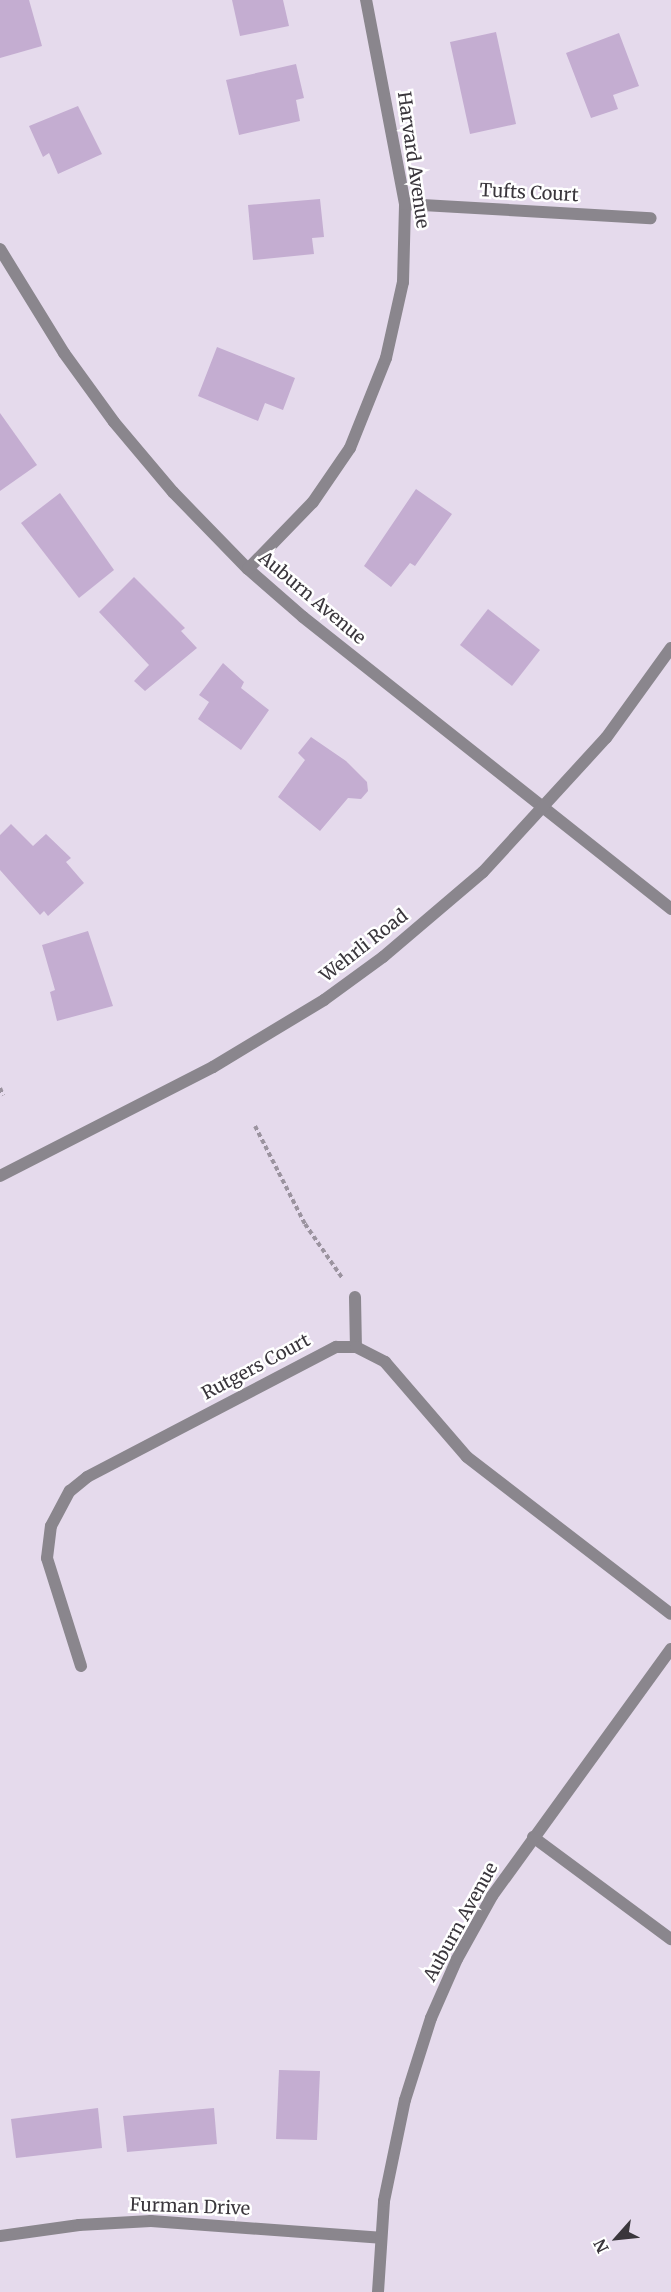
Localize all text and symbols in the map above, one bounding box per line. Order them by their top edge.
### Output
street label: Harvard Avenue [393,90,433,230]
street label: Tufts Court [479,180,579,206]
street label: Auburn Avenue [254,547,370,649]
street label: Wehrli Road [316,905,412,987]
street label: Rutgers Court [198,1329,314,1405]
street label: Auburn Avenue [419,1859,503,1985]
street label: Furman Drive [129,2194,251,2220]
north arrow [587,2208,647,2268]
text: N [589,2236,613,2256]

